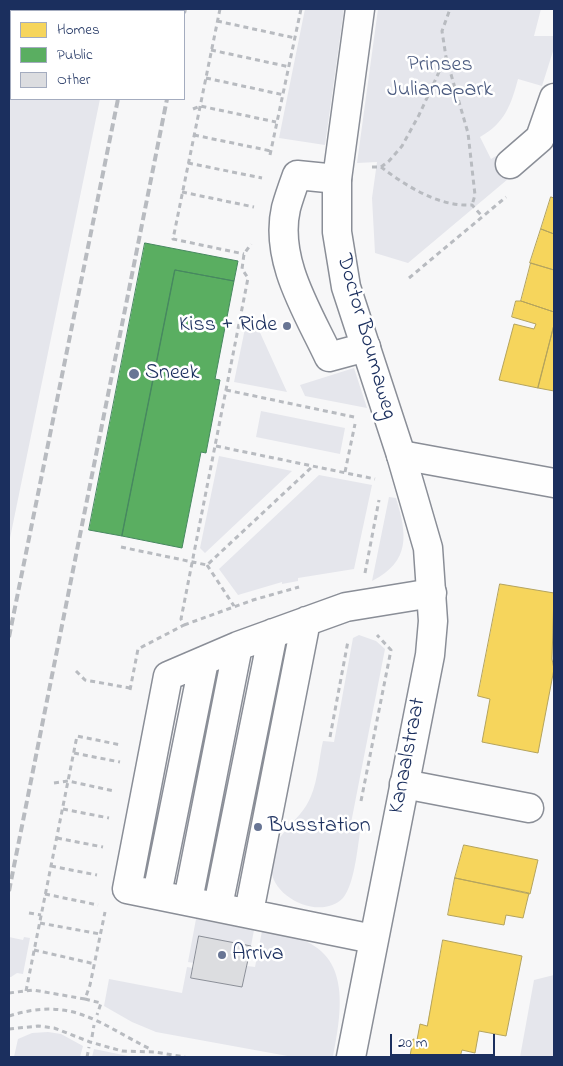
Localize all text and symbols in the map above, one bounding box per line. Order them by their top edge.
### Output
legend [10,10,185,100]
text: Homes [57,19,100,41]
text: Public [57,44,93,66]
park label: Prinses Julianapark [387,53,493,104]
text: Other [57,69,90,91]
street label: Doctor Boumaweg [329,251,401,423]
place label: Kiss + Ride [179,313,277,339]
marker: Kiss + Ride [281,320,293,332]
place label: Sneek [145,361,199,387]
marker: Sneek [127,367,141,381]
street label: Kanaalstraat [385,696,433,816]
place label: Busstation [268,814,371,840]
marker: Busstation [252,821,264,833]
place label: Arriva [232,942,284,968]
marker: Arriva [216,949,228,961]
scale bar [393,1024,498,1056]
text: 20 m [398,1032,427,1054]

